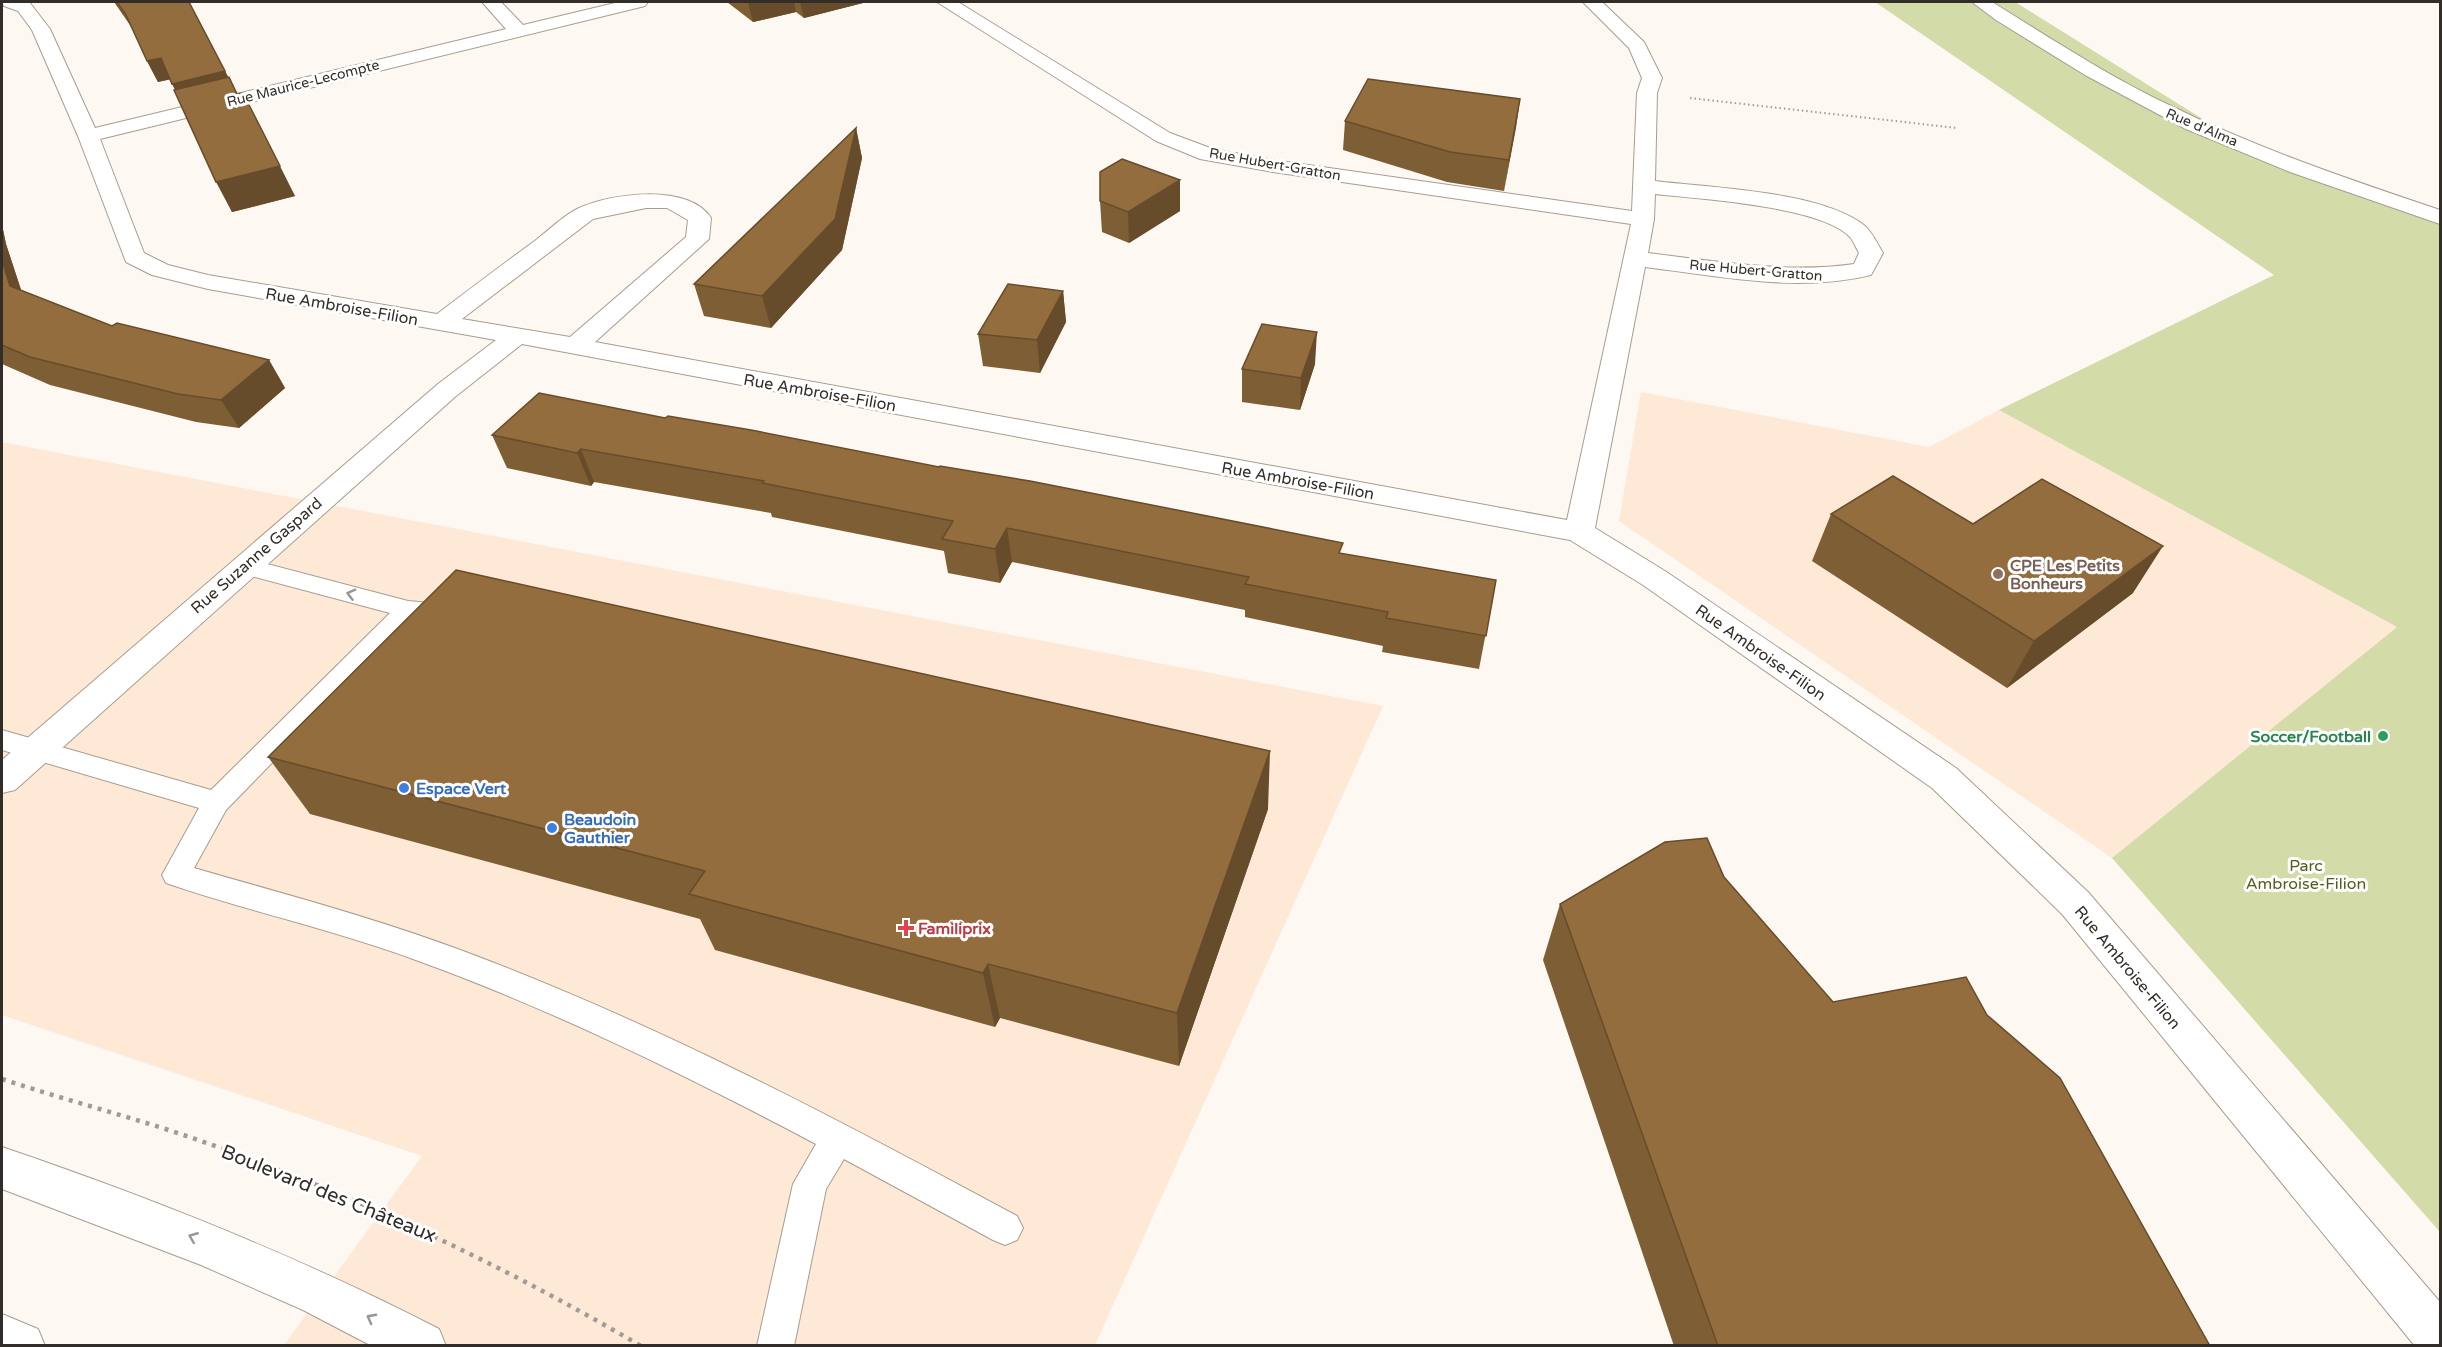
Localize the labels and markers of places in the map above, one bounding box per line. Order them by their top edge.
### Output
place label: CPE Les Petits Bonheurs [2010,556,2120,594]
marker: CPE Les Petits Bonheurs [1991,567,2005,581]
place label: Soccer/Football [2251,727,2371,747]
marker: Soccer/Football [2376,729,2390,743]
place label: Espace Vert [416,779,507,799]
marker: Espace Vert [397,781,411,795]
place label: Beaudoin Gauthier [564,810,636,848]
marker: Beaudoin Gauthier [545,821,559,835]
place label: Familiprix [918,919,991,939]
marker: Familiprix [899,921,913,935]

